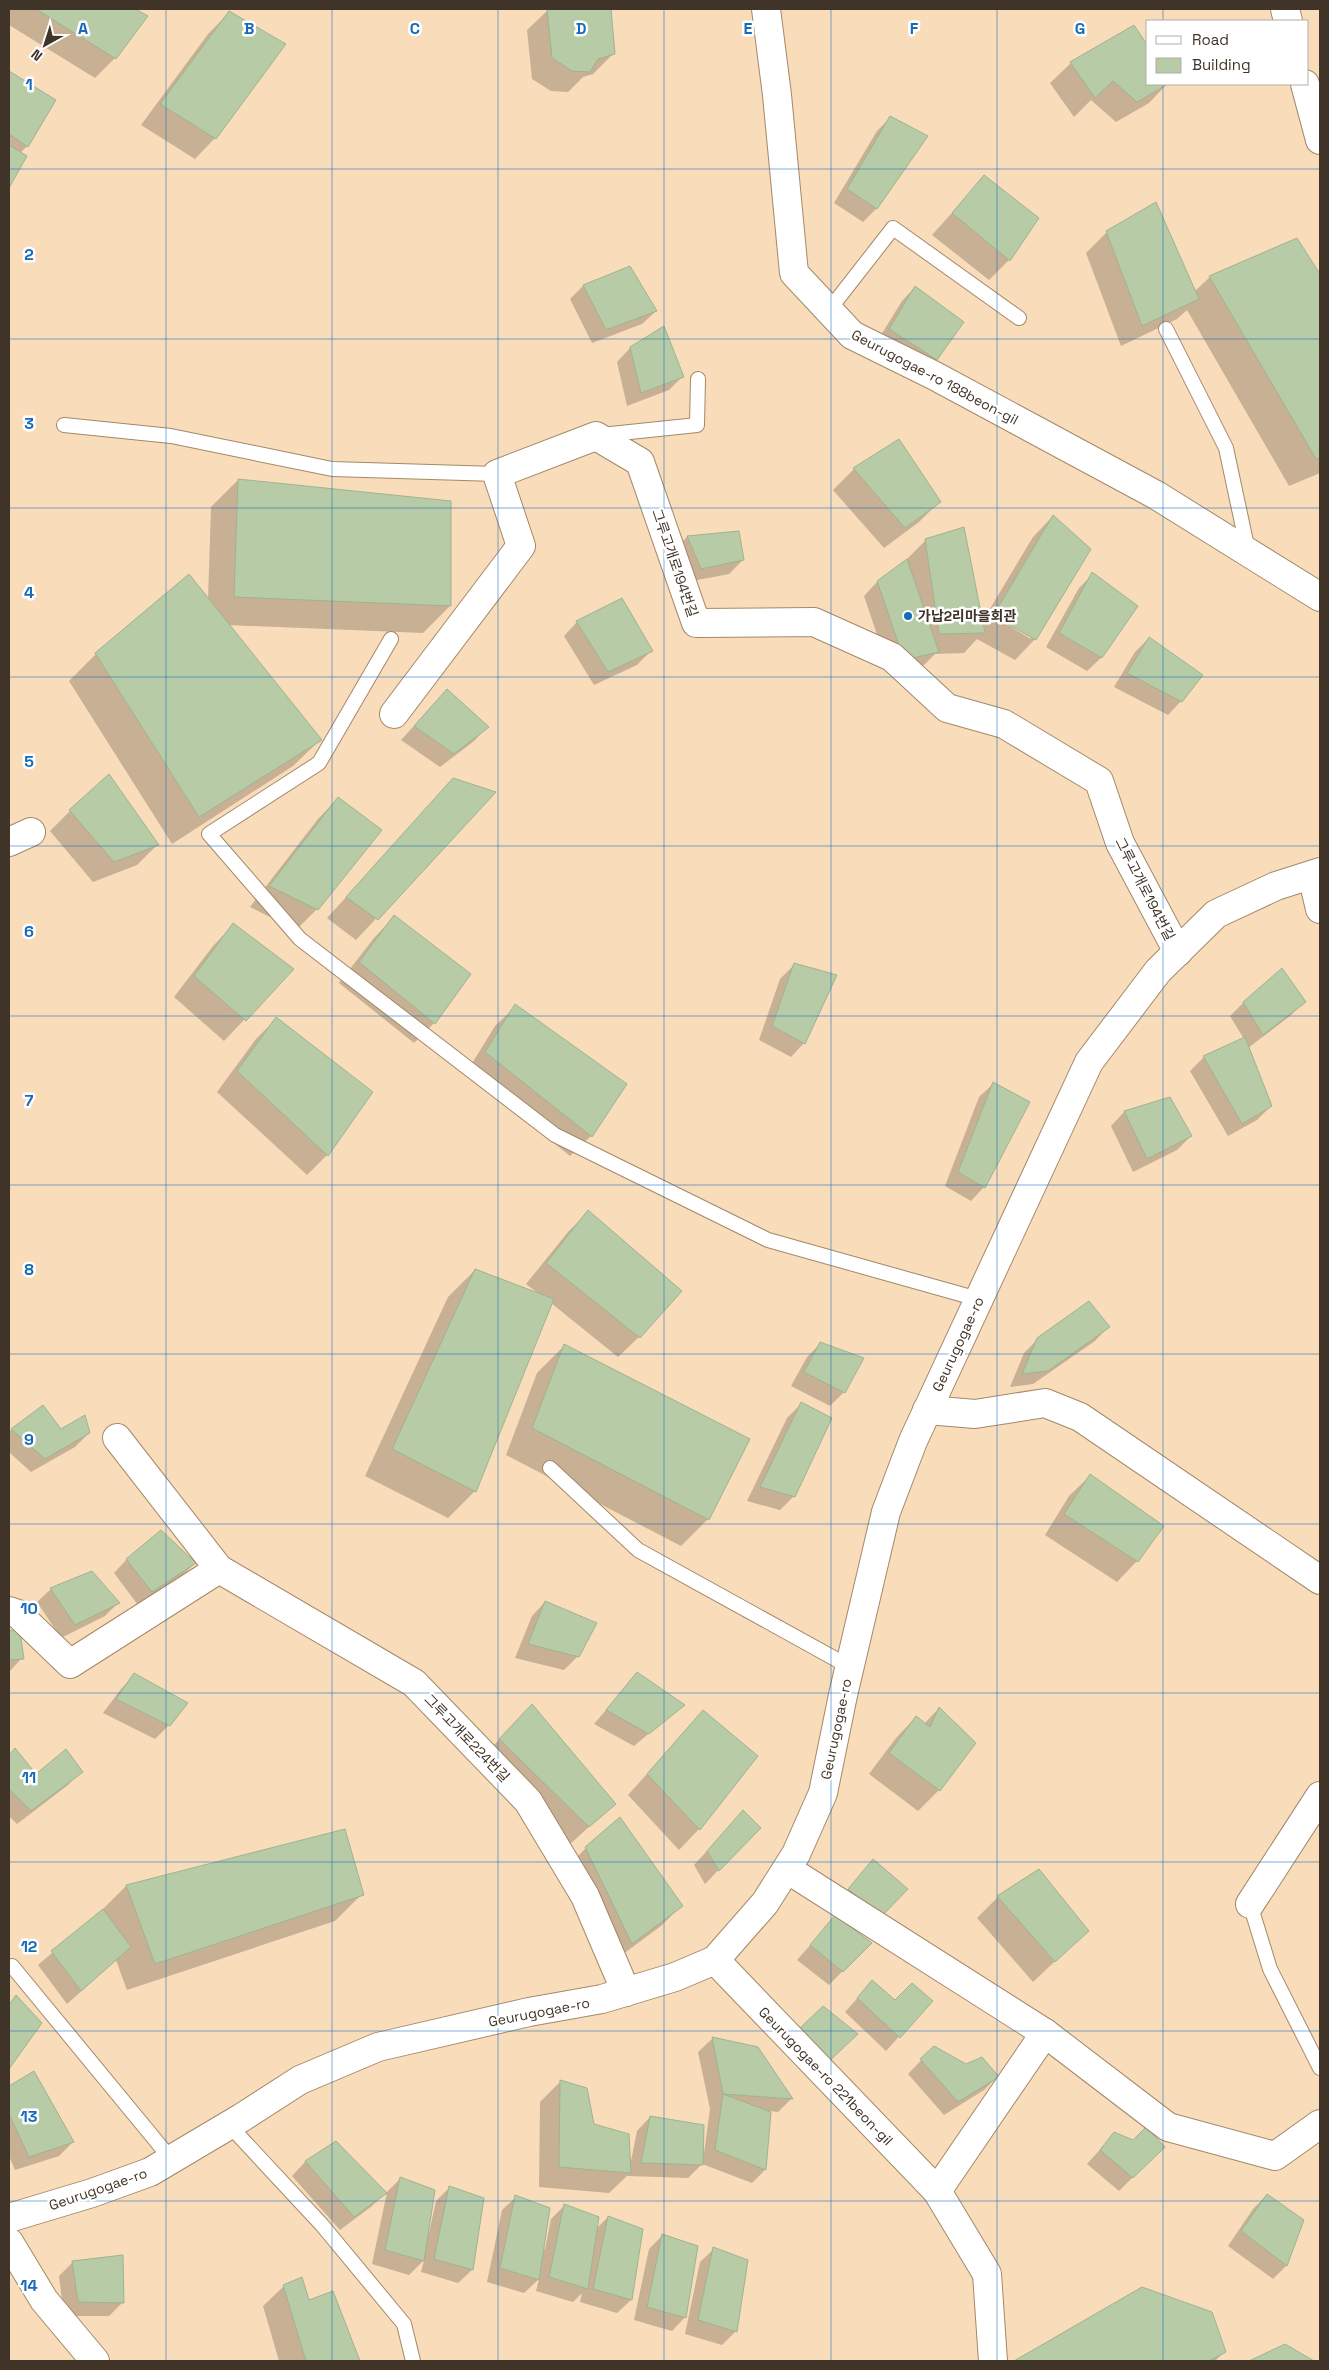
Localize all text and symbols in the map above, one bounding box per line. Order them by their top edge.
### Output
text: A [78,18,88,39]
text: B [244,18,254,39]
text: C [410,18,420,39]
text: D [576,18,586,39]
text: E [744,18,753,39]
text: F [910,18,919,39]
text: G [1075,18,1085,39]
north arrow [20,20,70,70]
legend [1146,20,1309,85]
text: Road [1192,30,1229,49]
text: N [28,45,46,65]
text: Building [1192,55,1251,74]
text: 1 [25,74,33,95]
text: 2 [24,244,34,265]
street label: Geurugogae-ro 188beon-gil [848,325,1022,429]
text: 3 [24,413,34,434]
street label: 그루고개로194번길 [648,506,702,620]
text: 4 [24,582,34,603]
place label: 가납2리마을회관 [918,607,1017,625]
marker: 가납2리마을회관 [902,610,914,622]
text: 5 [24,751,34,772]
street label: 그루고개로194번길 [1111,834,1179,944]
text: 6 [24,921,34,942]
text: 7 [25,1090,34,1111]
text: 8 [24,1259,34,1280]
street label: Geurugogae-ro [928,1294,988,1394]
text: 9 [24,1429,34,1450]
text: 10 [20,1598,38,1619]
street label: Geurugogae-ro [817,1677,855,1781]
street label: 그루고개로224번길 [420,1690,514,1786]
text: 11 [22,1767,36,1788]
text: 12 [21,1936,37,1957]
street label: Geurugogae-ro [487,1993,591,2031]
street label: Geurugogae-ro 221beon-gil [755,2003,897,2149]
text: 13 [21,2106,38,2127]
street label: Geurugogae-ro [46,2164,150,2214]
text: 14 [20,2275,38,2296]

